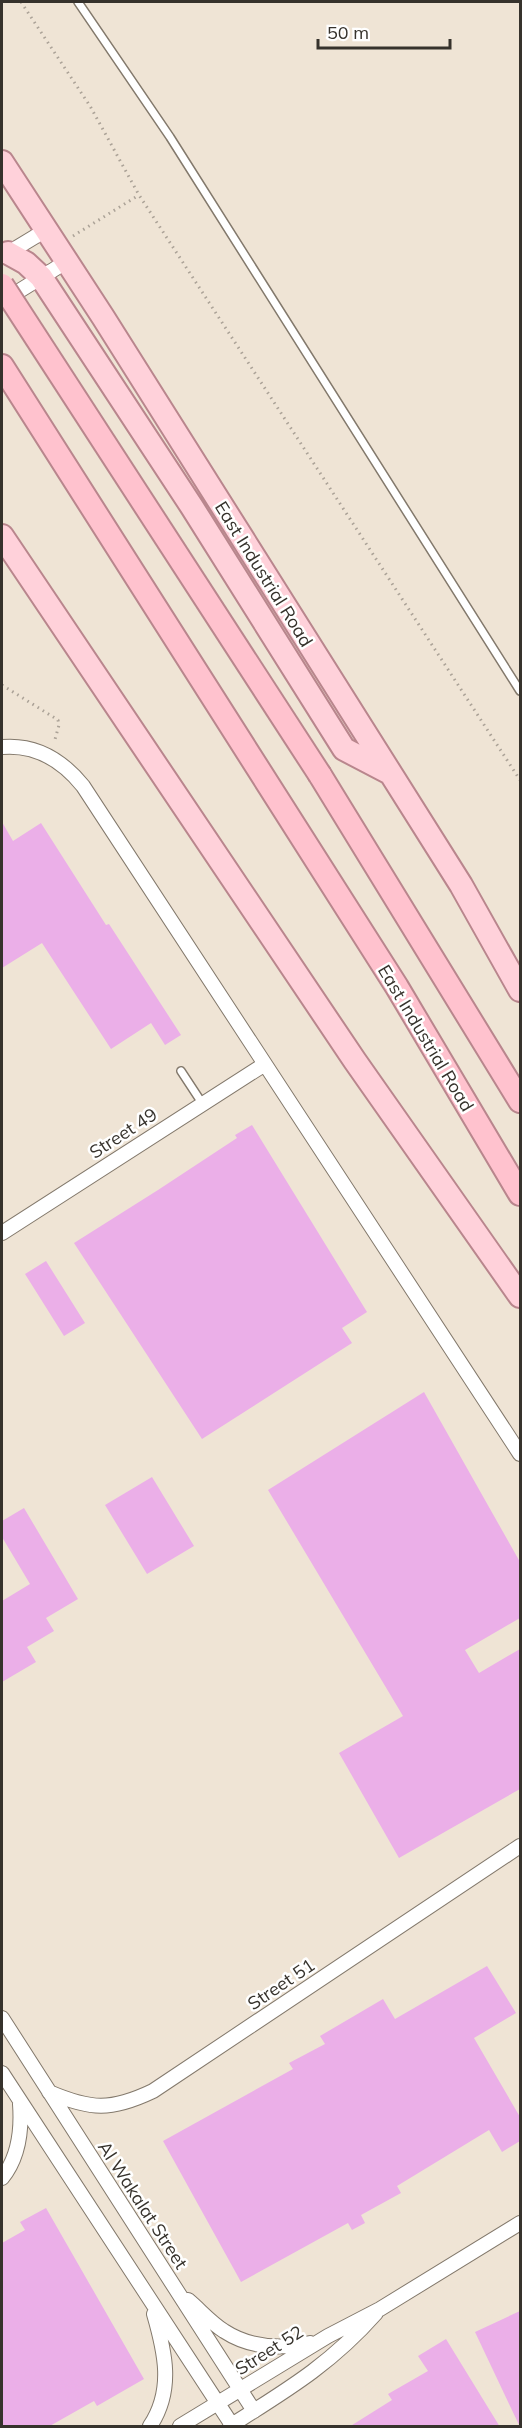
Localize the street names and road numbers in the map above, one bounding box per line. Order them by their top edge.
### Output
street label: East Industrial Road [210,497,318,651]
street label: East Industrial Road [373,960,479,1116]
street label: Street 49 [85,1103,161,1163]
street label: Street 51 [243,1953,319,2015]
street label: Al Wakalat Street [93,2137,193,2273]
street label: Street 52 [231,2320,307,2380]

